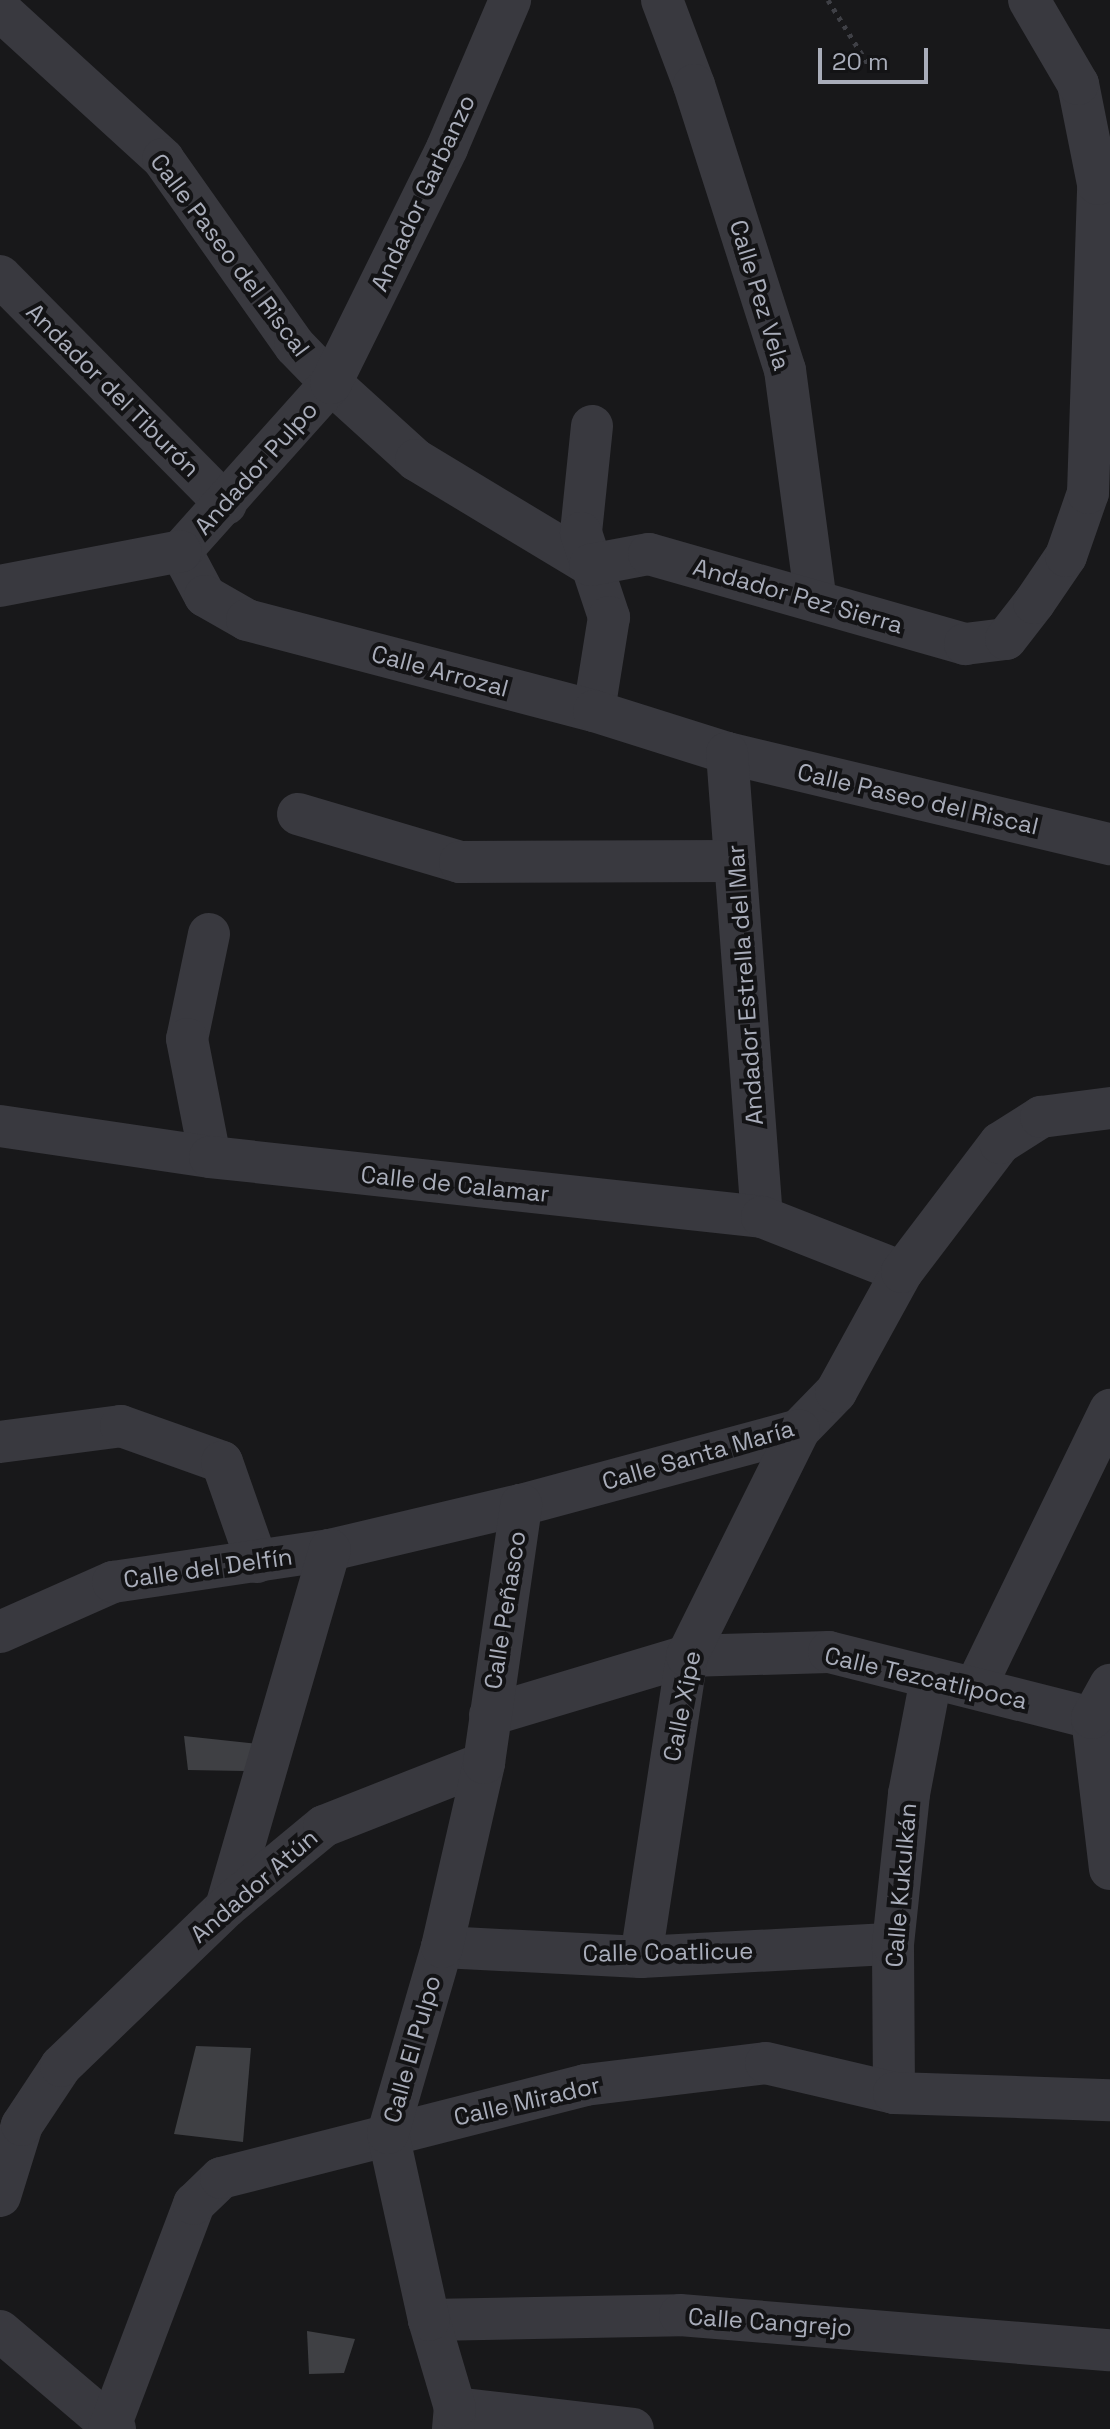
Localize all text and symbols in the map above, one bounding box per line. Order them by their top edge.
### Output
scale bar [822,32,932,82]
text: 20 m [832,46,889,77]
street label: Andador Garbanzo [365,90,481,296]
street label: Calle Paseo del Riscal [144,148,316,362]
street label: Calle Pez Vela [723,216,797,374]
street label: Andador del Tiburón [20,297,206,483]
street label: Andador Pulpo [189,395,323,541]
street label: Andador Pez Sierra [690,552,906,640]
street label: Calle Arrozal [368,639,512,703]
street label: Calle Paseo del Riscal [795,757,1041,841]
street label: Andador Estrella del Mar [721,844,769,1126]
street label: Calle de Calamar [359,1160,551,1208]
street label: Calle Santa María [599,1414,797,1496]
street label: Calle Peñasco [478,1529,532,1691]
street label: Calle del Delfín [122,1542,294,1594]
street label: Calle Tezcatlipoca [822,1641,1030,1715]
street label: Calle Xipe [657,1648,707,1764]
street label: Calle Kukulkán [879,1802,923,1968]
street label: Andador Atún [184,1823,324,1949]
street label: Calle Coatlicue [582,1936,754,1968]
street label: Calle El Pulpo [377,1972,447,2126]
street label: Calle Mirador [451,2070,603,2132]
street label: Calle Cangrejo [687,2302,853,2342]

